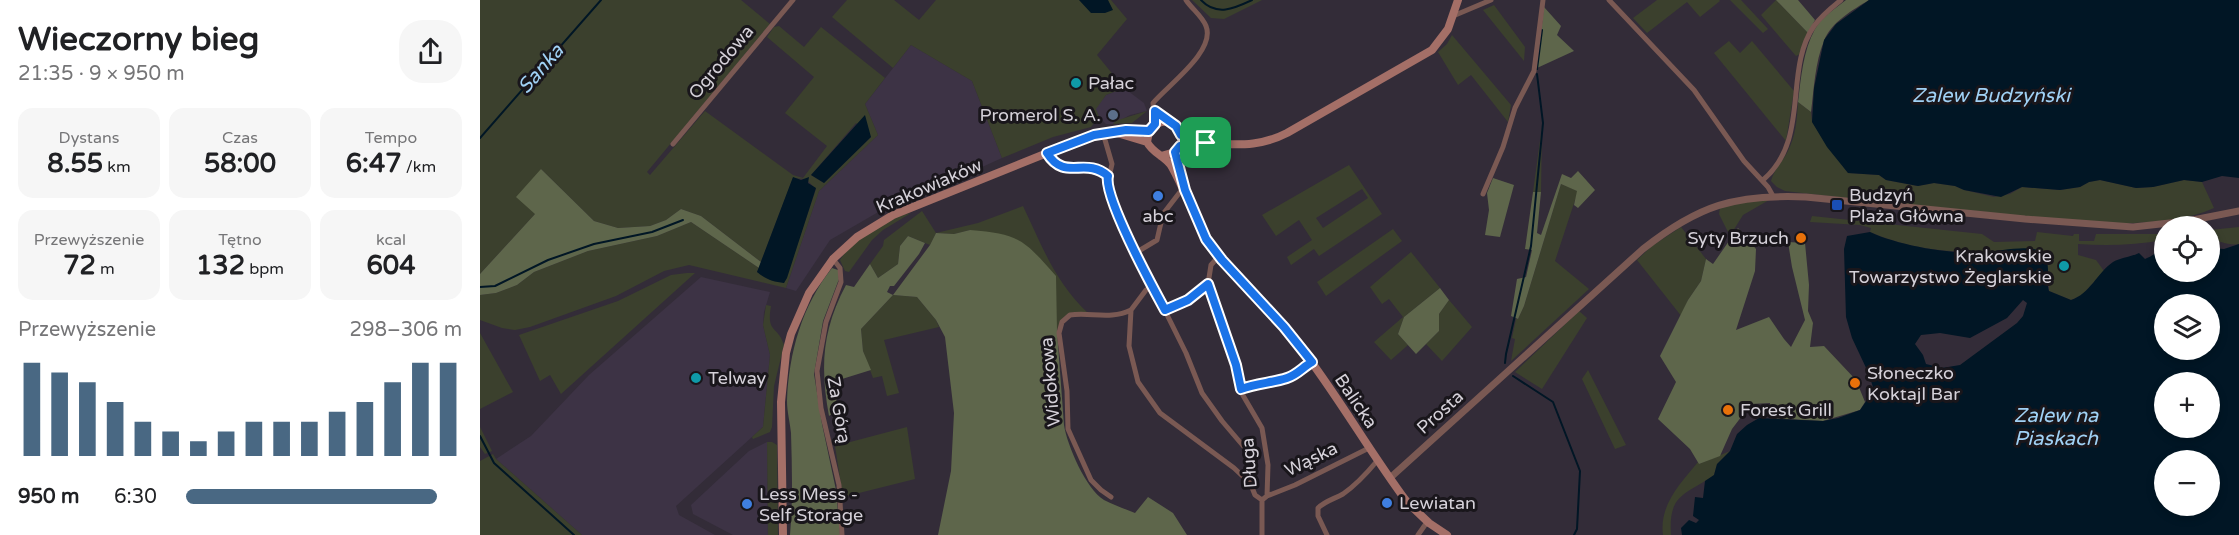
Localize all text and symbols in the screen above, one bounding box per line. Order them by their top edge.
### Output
text: Wieczorny bieg [18,20,259,59]
button: share [399,20,462,83]
street label: Ogrodowa [684,21,758,103]
water label: Sanka [513,39,569,99]
text: 21:35 · 9 × 950 m [18,62,185,86]
place label: Pałac [1088,72,1134,94]
marker: Pałac [1069,76,1083,90]
water label: Zalew Budzyński [1912,84,2073,108]
place label: Promerol S. A. [979,104,1101,126]
marker: Promerol S. A. [1106,108,1120,122]
pin [1180,117,1231,168]
icon: arrive [1189,126,1222,159]
text: Dystans [59,128,119,148]
text: Czas [222,128,258,148]
text: Tempo [365,128,417,148]
text: 8.55 [47,148,103,179]
text: 58:00 [204,148,276,179]
text: 6:47 [346,148,402,179]
street label: Krakowiaków [873,154,985,218]
text: km [103,157,131,177]
text: /km [402,157,436,177]
place label: Budzyń Plaża Główna [1849,184,1964,227]
marker: abc [1151,189,1165,203]
marker: Budzyń Plaża Główna [1830,198,1844,212]
place label: abc [1142,205,1174,227]
map controls [2154,216,2220,516]
button: locate [2154,216,2220,282]
place label: Syty Brzuch [1688,227,1789,249]
text: Przewyższenie [34,230,144,250]
text: Tętno [218,230,262,250]
text: kcal [376,230,406,250]
marker: Syty Brzuch [1794,231,1808,245]
place label: Krakowskie Towarzystwo Żeglarskie [1849,245,2052,288]
text: 72 [63,250,96,281]
text: 132 [196,250,245,281]
text: 604 [367,250,415,281]
text: m [96,259,115,279]
text: bpm [245,259,284,279]
marker: Krakowskie Towarzystwo Żeglarskie [2057,259,2071,273]
button: layers [2154,294,2220,360]
text: Przewyższenie [18,318,156,342]
text: 298–306 m [349,318,462,342]
street label: Widokowa [1035,336,1065,428]
place label: Słoneczko Koktajl Bar [1867,362,1960,405]
place label: Telway [708,367,767,389]
street label: Balicka [1330,370,1382,432]
marker: Telway [689,371,703,385]
button: + [2154,372,2220,438]
street label: Za Górą [822,375,856,445]
marker: Słoneczko Koktajl Bar [1848,376,1862,390]
street label: Prosta [1412,385,1468,439]
place label: Forest Grill [1740,399,1832,421]
marker: Forest Grill [1721,403,1735,417]
water label: Zalew na Piaskach [2014,404,2099,451]
street label: Długa [1236,437,1262,489]
street label: Wąska [1281,437,1341,481]
button: − [2154,450,2220,516]
place label: Less Mess - Self Storage [759,483,863,526]
text: 950 m [18,485,79,509]
text: 6:30 [114,485,157,509]
place label: Lewiatan [1399,492,1476,514]
marker: Lewiatan [1380,496,1394,510]
marker: Less Mess - Self Storage [740,497,754,511]

